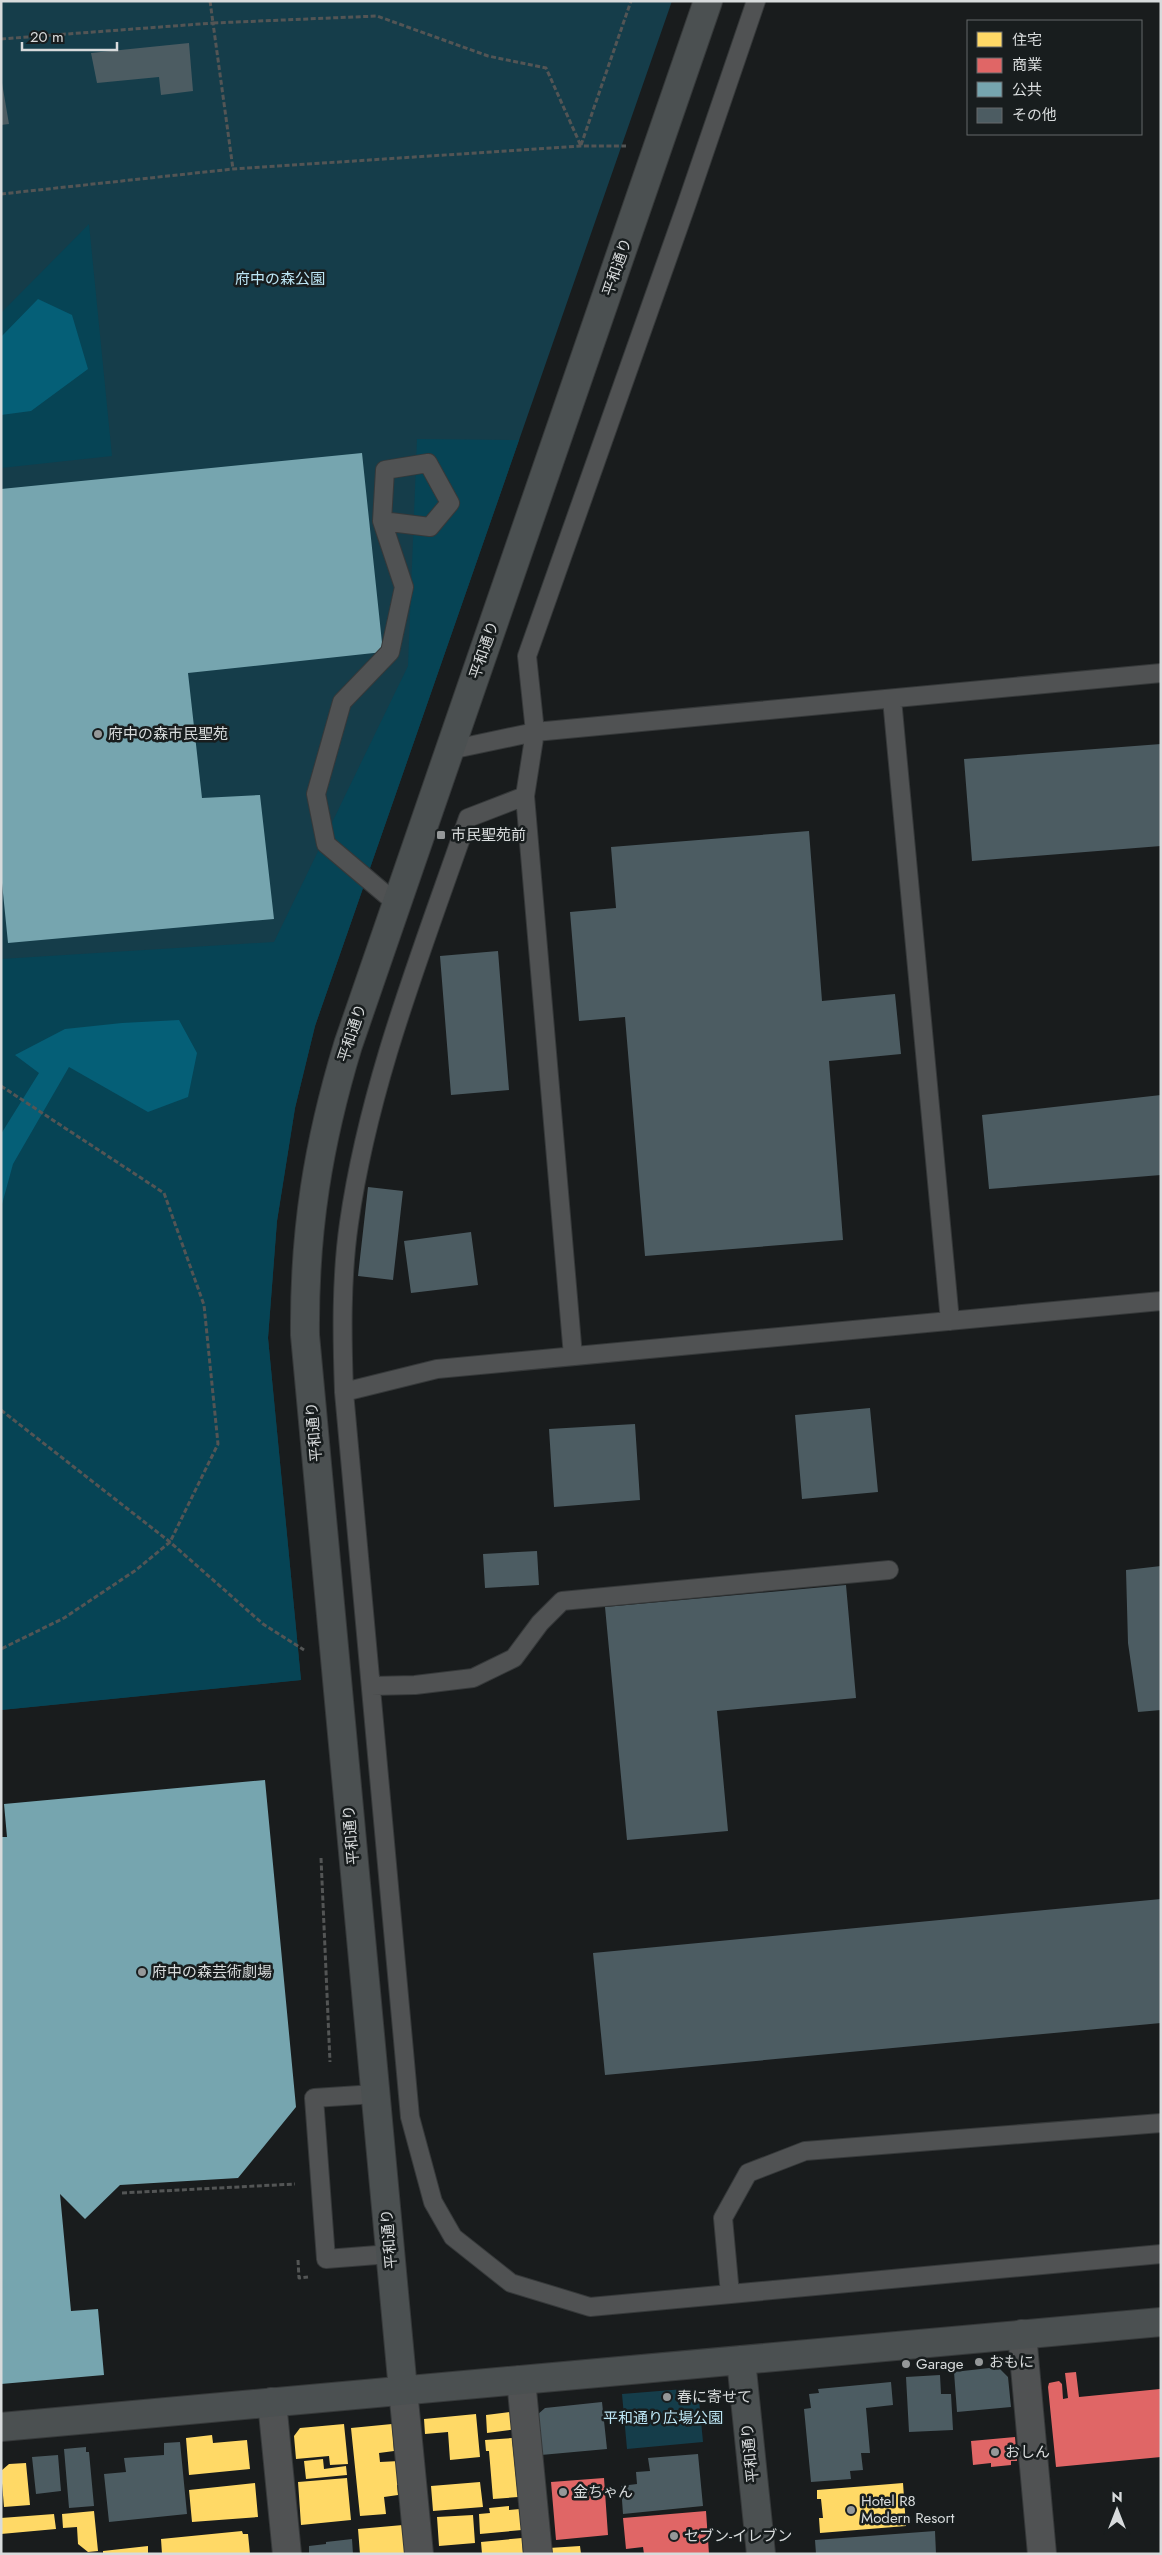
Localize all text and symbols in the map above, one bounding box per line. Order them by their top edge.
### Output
scale bar [22,20,118,52]
legend [967,20,1142,135]
text: 20 m [30,26,64,48]
text: 住宅 [1012,29,1042,51]
text: 商業 [1012,54,1042,76]
text: 公共 [1012,79,1042,101]
text: その他 [1012,104,1057,126]
street label: 平和通り [597,235,637,299]
park label: 府中の森公園 [235,268,325,290]
street label: 平和通り [464,618,504,682]
place label: 府中の森市民聖苑 [108,723,228,745]
marker: 府中の森市民聖苑 [92,728,104,740]
place label: 市民聖苑前 [451,824,526,846]
marker: 市民聖苑前 [435,829,447,841]
street label: 平和通り [332,1001,372,1065]
street label: 平和通り [300,1401,328,1463]
street label: 平和通り [337,1804,365,1866]
place label: 府中の森芸術劇場 [152,1961,272,1983]
marker: 府中の森芸術劇場 [136,1966,148,1978]
street label: 平和通り [375,2208,403,2270]
place label: おもに [989,2351,1034,2373]
place label: Garage [916,2353,964,2375]
marker: おもに [973,2356,985,2368]
marker: Garage [900,2358,912,2370]
place label: 春に寄せて [677,2386,752,2408]
marker: 春に寄せて [661,2391,673,2403]
park label: 平和通り広場公園 [603,2407,723,2429]
street label: 平和通り [736,2422,764,2484]
place label: おしん [1005,2441,1050,2463]
marker: おしん [989,2446,1001,2458]
place label: 金ちゃん [573,2481,633,2503]
north arrow [1092,2485,1142,2535]
marker: 金ちゃん [557,2486,569,2498]
text: N [1111,2487,1123,2507]
place label: Hotel R8 Modern Resort [861,2490,955,2529]
marker: Hotel R8 Modern Resort [845,2504,857,2516]
place label: セブン-イレブン [684,2525,792,2547]
marker: セブン-イレブン [668,2530,680,2542]

